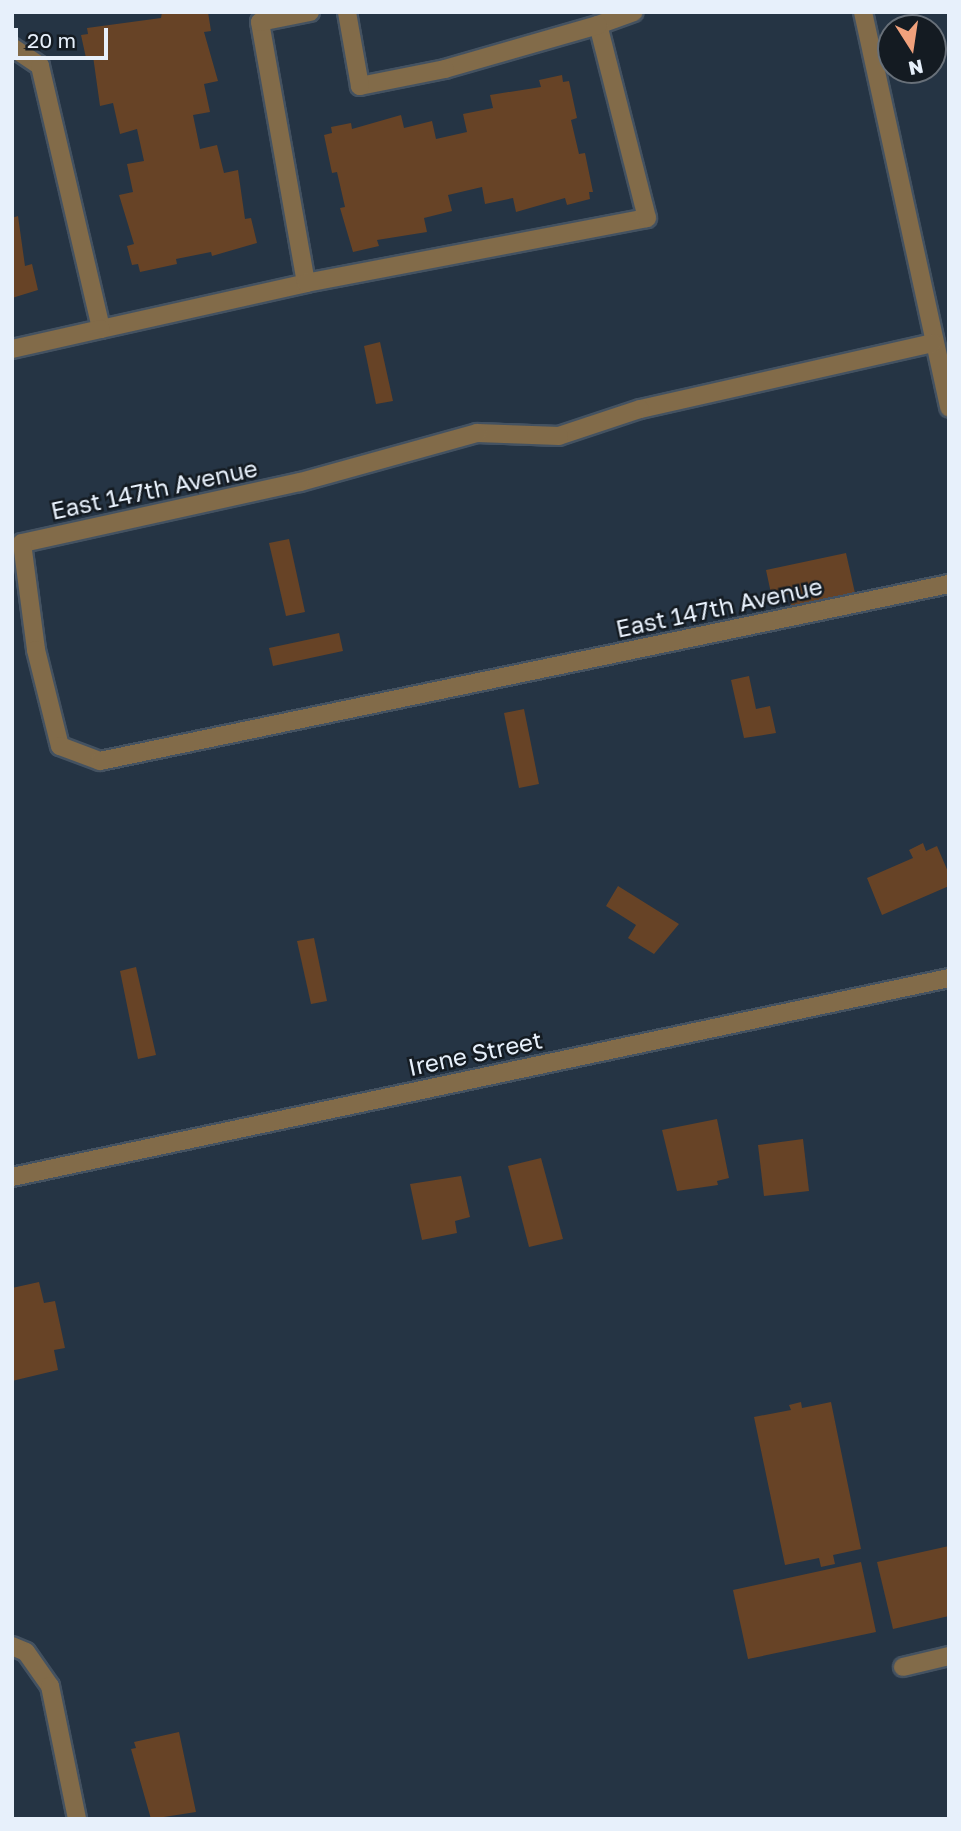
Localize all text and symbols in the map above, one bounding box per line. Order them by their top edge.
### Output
scale bar [18,14,112,58]
north arrow [877,14,947,84]
text: 20 m [27,27,76,53]
text: N [907,55,926,81]
street label: East 147th Avenue [48,453,260,525]
street label: East 147th Avenue [613,571,825,643]
street label: Irene Street [405,1025,545,1081]

